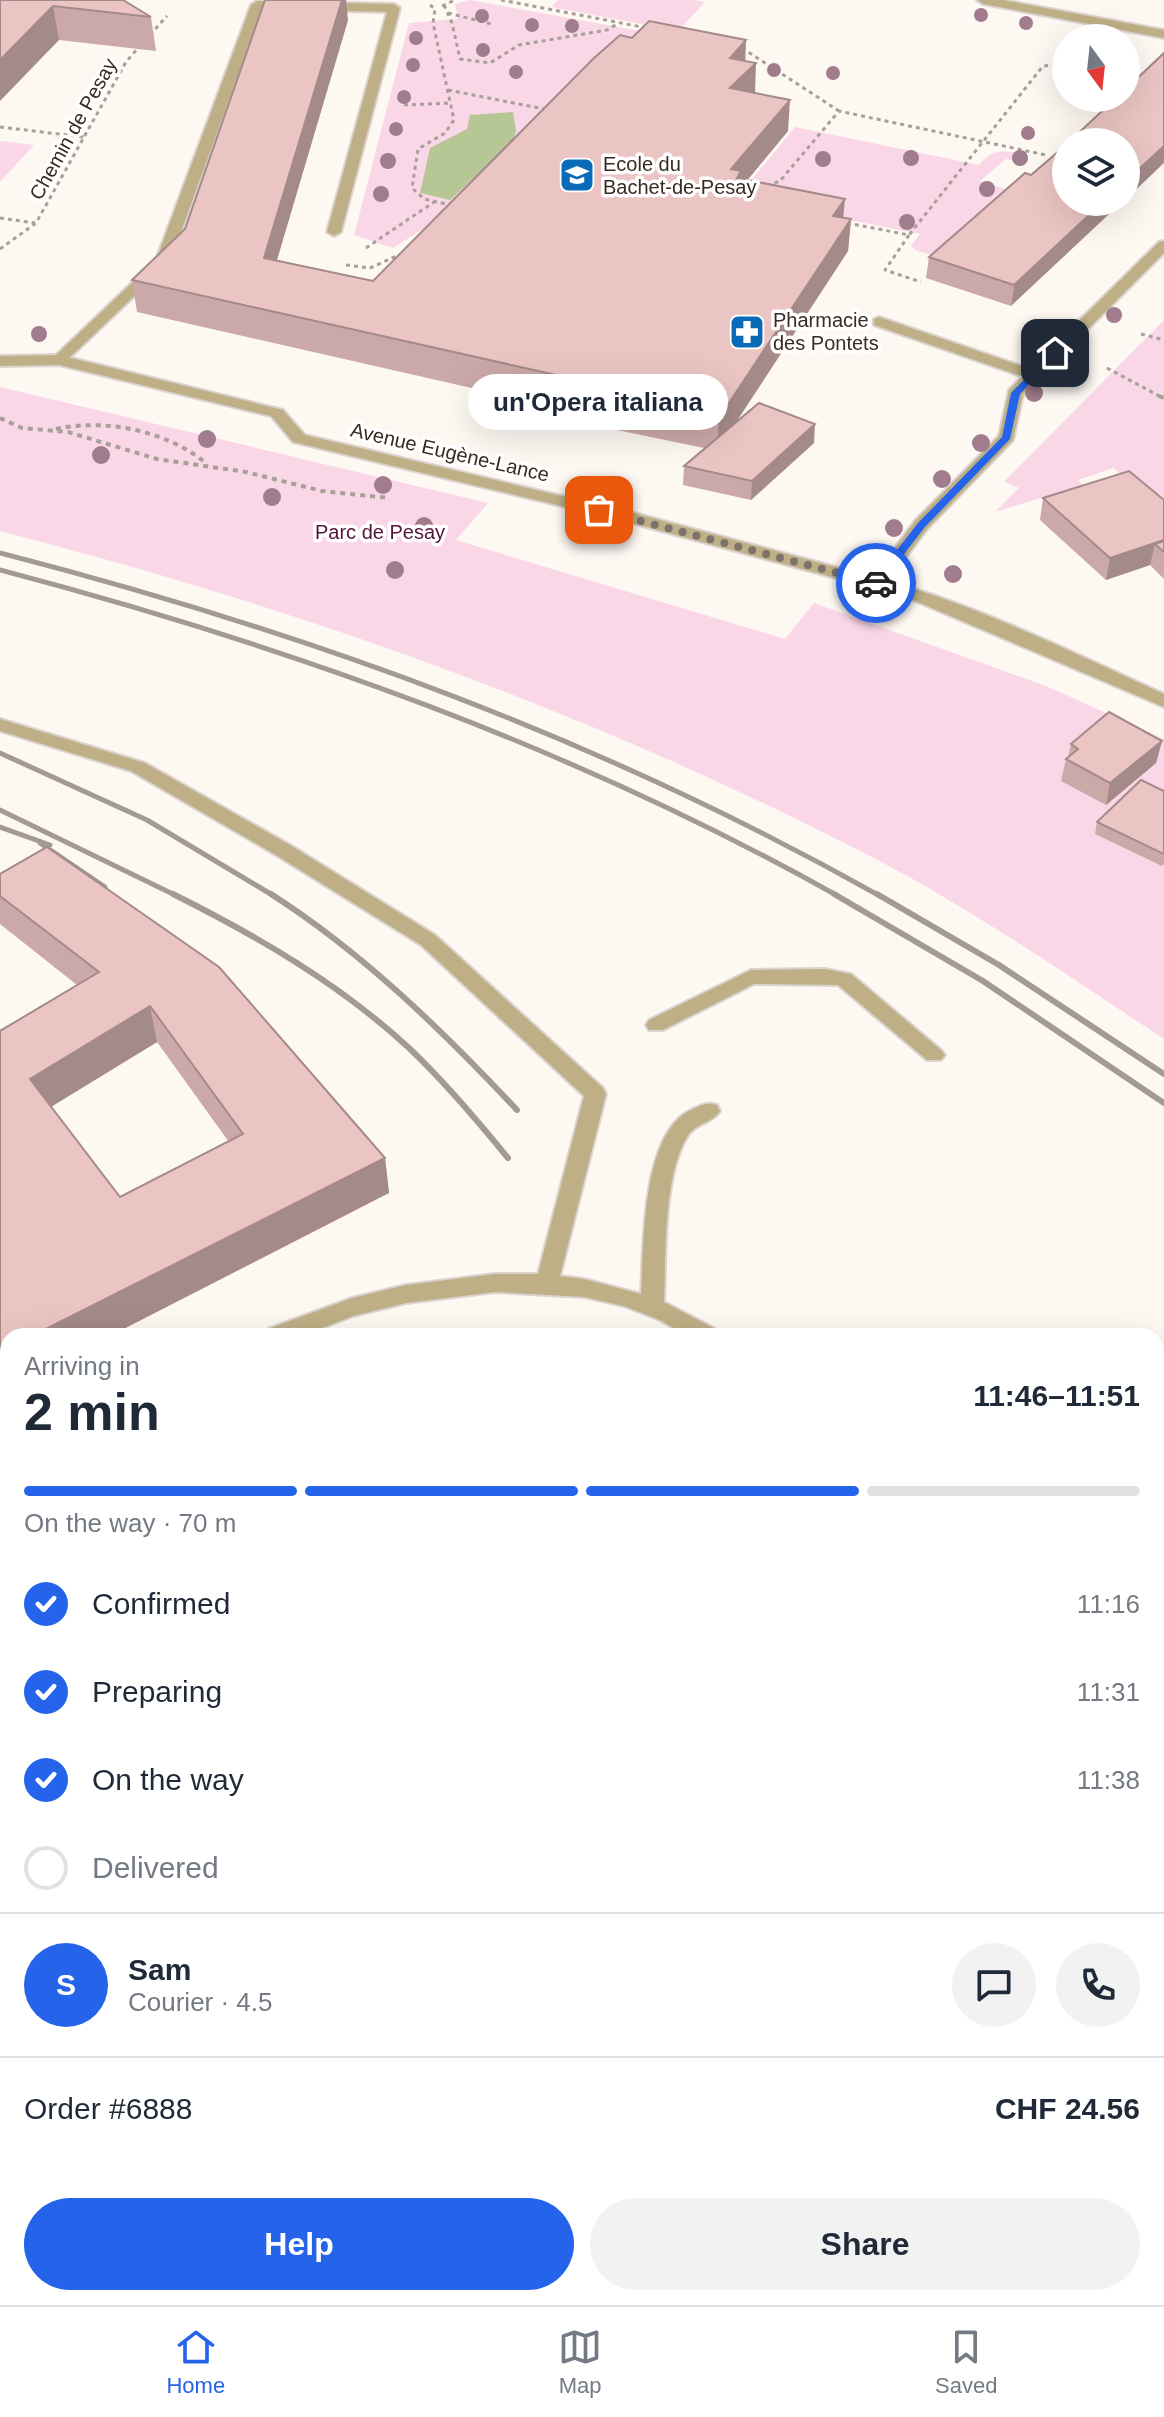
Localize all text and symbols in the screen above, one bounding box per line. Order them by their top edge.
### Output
north arrow [1052,24,1140,112]
map controls [1052,24,1140,216]
street label: Chemin de Pesay [25,55,121,203]
button: layers [1052,128,1140,216]
place label: Ecole du Bachet-de-Pesay [603,153,756,198]
school or university icon: Ecole du Bachet-de-Pesay [558,156,596,194]
place label: Pharmacie des Pontets [773,309,879,354]
pharmacy icon: Pharmacie des Pontets [728,313,766,351]
pin [1021,319,1089,387]
icon: home [1033,331,1077,375]
callout: un'Opera italiana [469,374,729,430]
text: un'Opera italiana [493,387,703,417]
street label: Avenue Eugène-Lance [349,418,551,486]
pin [565,476,633,544]
icon: bag [577,488,621,532]
park label: Parc de Pesay [315,521,445,543]
courier [836,543,916,623]
icon: car [854,561,898,605]
text: Arriving in [24,1351,140,1381]
text: 11:46–11:51 [973,1379,1140,1412]
text: 2 min [24,1383,160,1441]
text: On the way · 70 m [24,1508,236,1538]
icon: check [24,1582,68,1626]
text: Confirmed [92,1587,230,1620]
text: 11:16 [1077,1589,1140,1619]
icon: check [24,1670,68,1714]
text: Preparing [92,1675,222,1708]
text: 11:31 [1077,1677,1140,1707]
icon: check [24,1758,68,1802]
text: On the way [92,1763,244,1796]
text: 11:38 [1077,1765,1140,1795]
text: Delivered [92,1851,219,1884]
button: chat [952,1943,1036,2027]
button: phone [1056,1943,1140,2027]
text: Sam [128,1953,191,1986]
text: S [56,1968,76,2001]
text: Courier · 4.5 [128,1987,273,2017]
text: Order #6888 [24,2092,192,2125]
text: CHF 24.56 [995,2092,1140,2125]
button: Help [24,2198,574,2290]
button: Share [590,2198,1140,2290]
tab: Home [166,2325,225,2399]
tab: Map [558,2325,602,2399]
tab: Saved [935,2325,998,2399]

